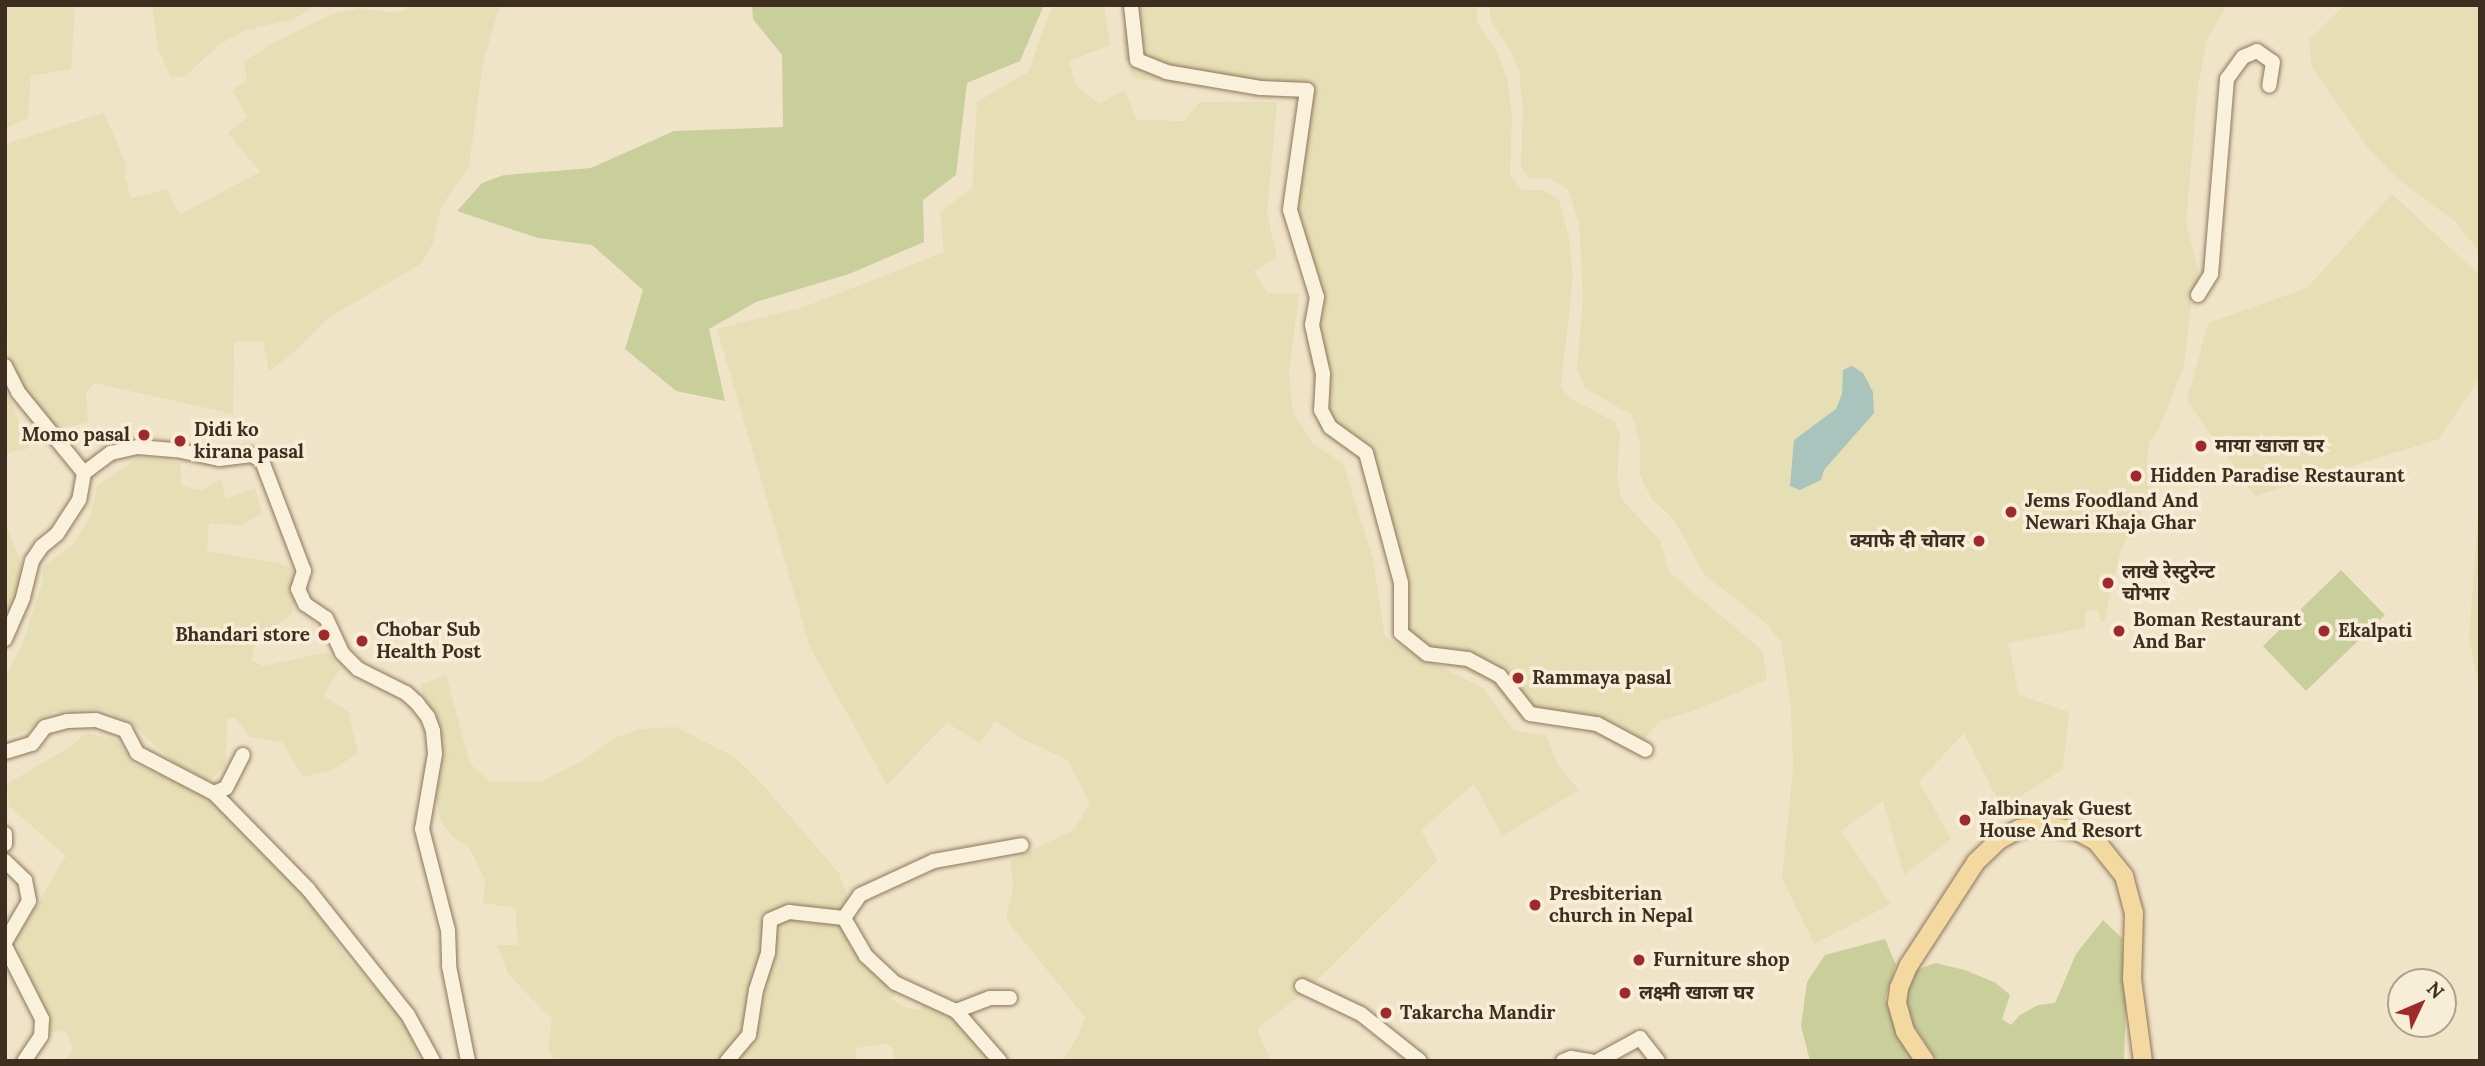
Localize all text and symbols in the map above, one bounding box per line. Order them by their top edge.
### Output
place label: Didi ko kirana pasal [194,419,304,463]
place label: Momo pasal [22,424,130,446]
marker: Momo pasal [136,427,152,443]
marker: Didi ko kirana pasal [172,433,188,449]
place label: माया खाजा घर [2215,435,2324,457]
marker: माया खाजा घर [2193,438,2209,454]
place label: Hidden Paradise Restaurant [2150,465,2405,487]
marker: Hidden Paradise Restaurant [2128,468,2144,484]
place label: Jems Foodland And Newari Khaja Ghar [2025,490,2198,534]
marker: Jems Foodland And Newari Khaja Ghar [2003,504,2019,520]
place label: क्याफे दी चोवार [1850,530,1965,552]
marker: क्याफे दी चोवार [1971,533,1987,549]
place label: लाखे रेस्टुरेन्ट चोभार [2122,561,2215,605]
marker: लाखे रेस्टुरेन्ट चोभार [2100,575,2116,591]
place label: Boman Restaurant And Bar [2133,609,2301,653]
place label: Chobar Sub Health Post [376,619,481,663]
place label: Ekalpati [2338,620,2412,642]
marker: Boman Restaurant And Bar [2111,623,2127,639]
marker: Ekalpati [2316,623,2332,639]
place label: Bhandari store [175,624,310,646]
marker: Bhandari store [316,627,332,643]
marker: Chobar Sub Health Post [354,633,370,649]
place label: Rammaya pasal [1532,667,1671,689]
marker: Rammaya pasal [1510,670,1526,686]
place label: Jalbinayak Guest House And Resort [1979,798,2142,842]
marker: Jalbinayak Guest House And Resort [1957,812,1973,828]
place label: Presbiterian church in Nepal [1549,883,1693,927]
marker: Presbiterian church in Nepal [1527,897,1543,913]
place label: Furniture shop [1653,949,1790,971]
marker: Furniture shop [1631,952,1647,968]
north arrow [2387,968,2457,1038]
text: N [2422,976,2449,1003]
place label: लक्ष्मी खाजा घर [1639,982,1754,1004]
marker: लक्ष्मी खाजा घर [1617,985,1633,1001]
place label: Takarcha Mandir [1400,1002,1555,1024]
marker: Takarcha Mandir [1378,1005,1394,1021]

